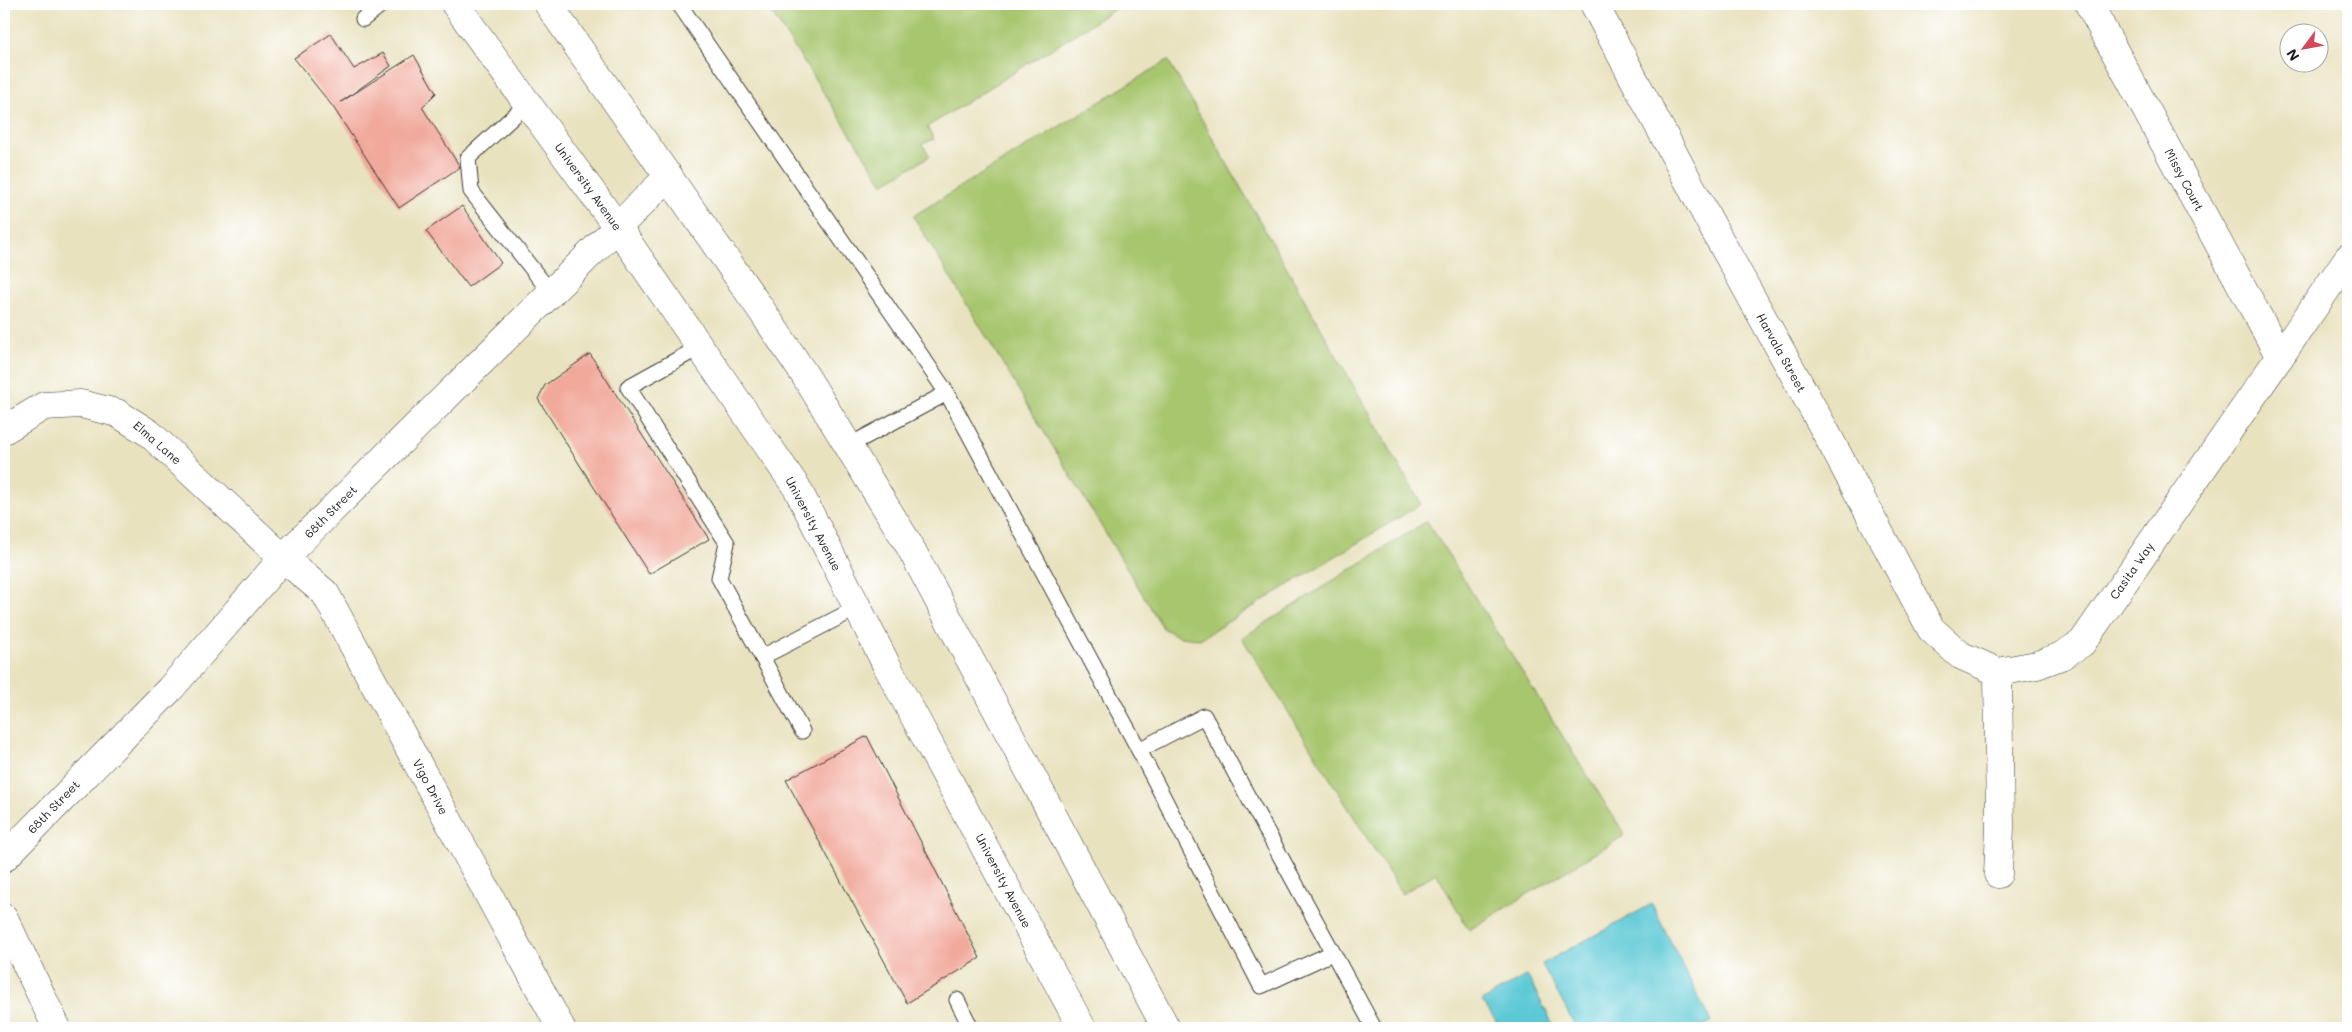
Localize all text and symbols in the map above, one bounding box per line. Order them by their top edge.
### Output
north arrow [2280,22,2330,72]
text: N [2282,46,2303,65]
street label: University Avenue [552,139,626,233]
street label: Missy Court [2162,146,2208,214]
street label: Harvala Street [1753,310,1810,395]
street label: Elma Lane [130,417,185,468]
street label: University Avenue [782,474,845,573]
street label: 68th Street [300,481,360,541]
street label: Casita Way [2106,539,2157,602]
street label: Vigo Drive [409,756,452,817]
street label: 68th Street [24,776,83,837]
street label: University Avenue [972,831,1035,930]

